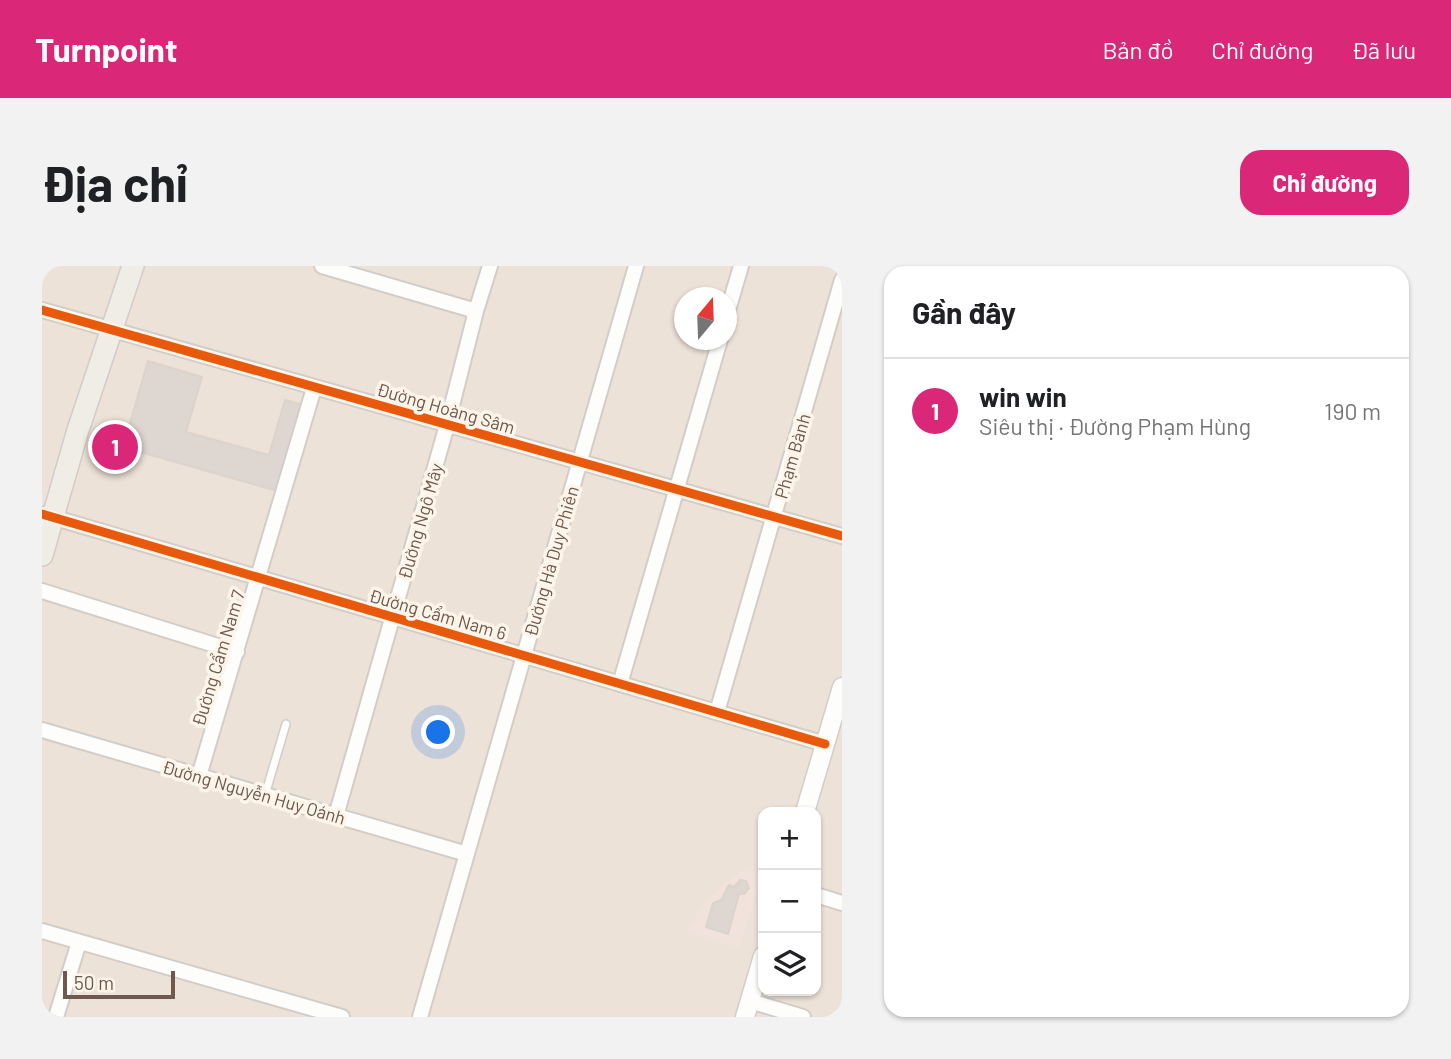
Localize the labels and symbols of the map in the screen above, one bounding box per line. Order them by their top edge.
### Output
north arrow [674,287,737,350]
street label: Đường Hoàng Sâm [374,378,518,438]
street label: Phạm Bành [769,411,815,501]
pin: 1 [92,421,138,473]
street label: Đường Ngô Mây [393,461,447,581]
street label: Đường Hà Duy Phiên [519,483,583,639]
street label: Đường Cẩm Nam 6 [367,584,509,644]
street label: Đường Cẩm Nam 7 [187,587,249,729]
your location [421,715,455,749]
street label: Đường Nguyễn Huy Oánh [160,755,348,829]
scale bar [63,968,175,1000]

